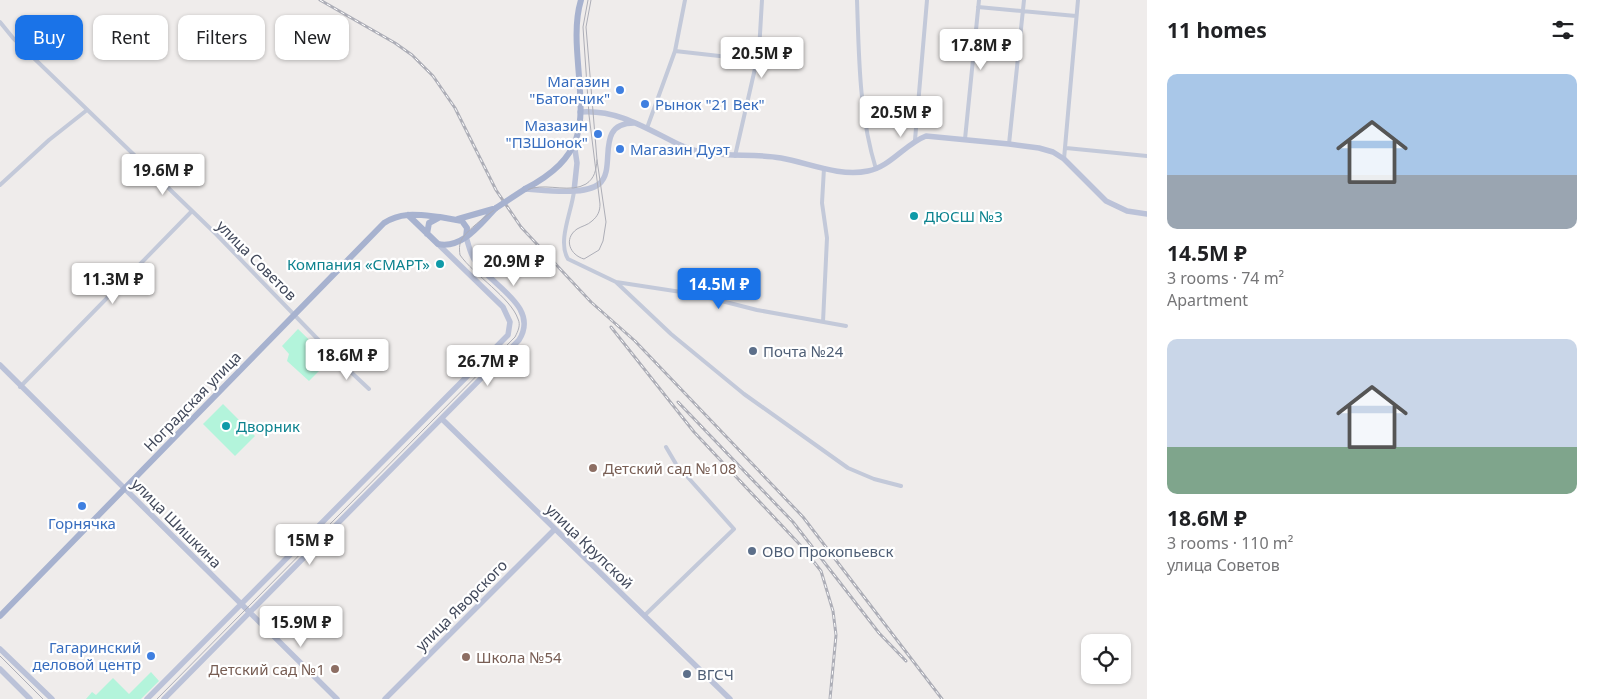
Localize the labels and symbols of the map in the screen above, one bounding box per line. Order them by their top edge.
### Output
pin: 17.8M ₽ [935,28,1027,71]
pin: 20.5M ₽ [716,36,808,79]
place label: Магазин "Батончик" [529,71,610,108]
marker: Магазин "Батончик" [614,84,626,96]
place label: Рынок "21 Век" [655,94,765,114]
pin: 20.5M ₽ [855,96,947,138]
marker: Рынок "21 Век" [639,98,651,110]
place label: Мазазин "ПЗШонок" [506,115,588,152]
marker: Мазазин "ПЗШонок" [592,128,604,140]
place label: Магазин Дуэт [630,139,730,159]
marker: Магазин Дуэт [614,143,626,155]
pin: 19.6M ₽ [117,154,209,196]
place label: ДЮСШ №3 [924,206,1003,226]
marker: ДЮСШ №3 [908,210,920,222]
street label: улица Советов [213,216,301,304]
pin: 20.9M ₽ [468,244,560,287]
place label: Компания «СМАРТ» [287,254,430,274]
marker: Компания «СМАРТ» [434,258,446,270]
pin: 11.3M ₽ [67,262,159,305]
pin: 14.5M ₽ [673,268,765,310]
pin: 18.6M ₽ [301,338,393,381]
place label: Почта №24 [763,341,844,361]
pin: 26.7M ₽ [442,344,534,387]
marker: Почта №24 [747,345,759,357]
street label: Ноградская улица [139,347,245,455]
place label: Дворник [236,416,300,436]
marker: Дворник [220,420,232,432]
place label: Детский сад №108 [603,458,737,478]
marker: Детский сад №108 [587,462,599,474]
street label: улица Шишкина [128,474,226,572]
street label: улица Крупской [542,499,638,593]
marker: Горнячка [76,500,88,512]
place label: Горнячка [48,513,116,533]
pin: 15M ₽ [275,524,345,566]
place label: ОВО Прокопьевск [762,541,893,561]
marker: ОВО Прокопьевск [746,545,758,557]
street label: улица Яворского [411,555,511,655]
pin: 15.9M ₽ [255,606,347,648]
place label: Гагаринский деловой центр [33,637,141,674]
place label: Школа №54 [476,647,562,667]
marker: Гагаринский деловой центр [145,650,157,662]
marker: Школа №54 [460,651,472,663]
place label: Детский сад №1 [209,659,325,679]
marker: Детский сад №1 [329,663,341,675]
place label: ВГСЧ [697,664,734,684]
marker: ВГСЧ [681,668,693,680]

